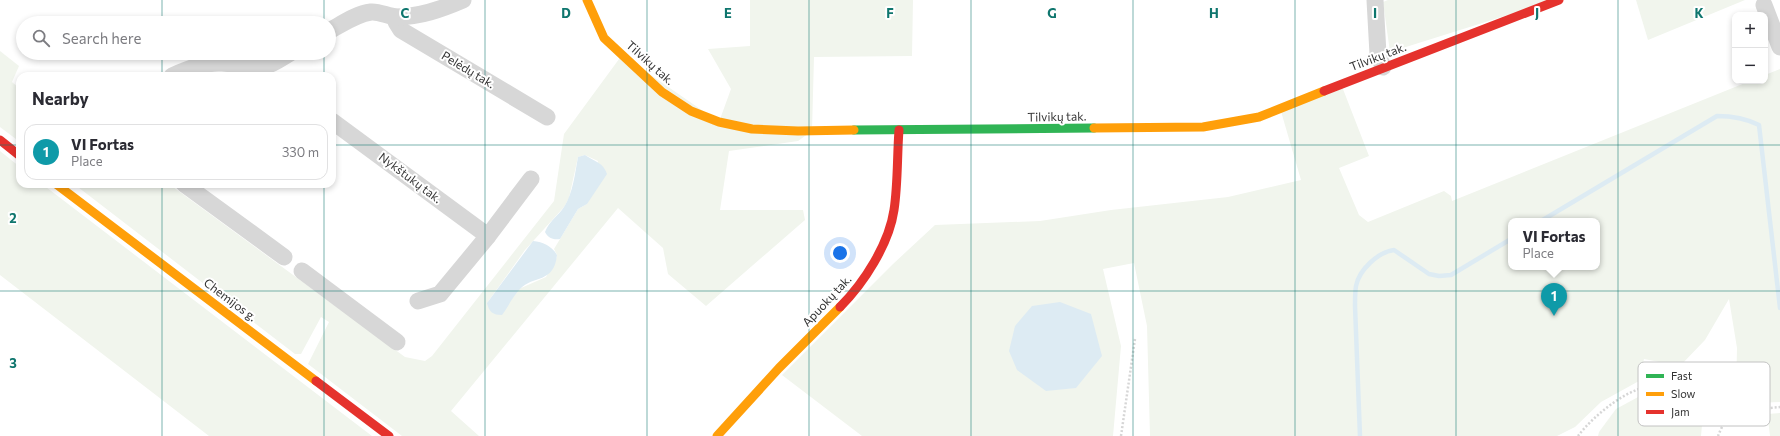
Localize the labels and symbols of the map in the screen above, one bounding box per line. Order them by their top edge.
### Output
text: C [401,5,410,21]
text: D [561,5,571,21]
text: E [724,5,732,21]
text: F [886,5,894,21]
text: G [1047,5,1057,21]
text: H [1209,5,1219,21]
text: I [1373,5,1377,21]
text: J [1535,5,1539,21]
text: K [1694,5,1704,21]
street label: Tilvikų tak. [624,37,677,87]
street label: Tilvikų tak. [1348,39,1408,73]
street label: Pelėdų tak. [439,48,498,91]
street label: Tilvikų tak. [1027,108,1087,124]
street label: Nykštukų tak. [376,149,445,205]
text: 2 [9,210,17,226]
your location [830,243,850,263]
street label: Apuokų tak. [799,272,854,329]
street label: Chemijos g. [202,275,260,324]
pin: 1 [1541,283,1567,316]
text: 3 [9,355,17,371]
legend [1638,362,1770,426]
text: Fast [1671,369,1693,382]
text: Slow [1671,387,1696,400]
text: Jam [1671,405,1690,419]

